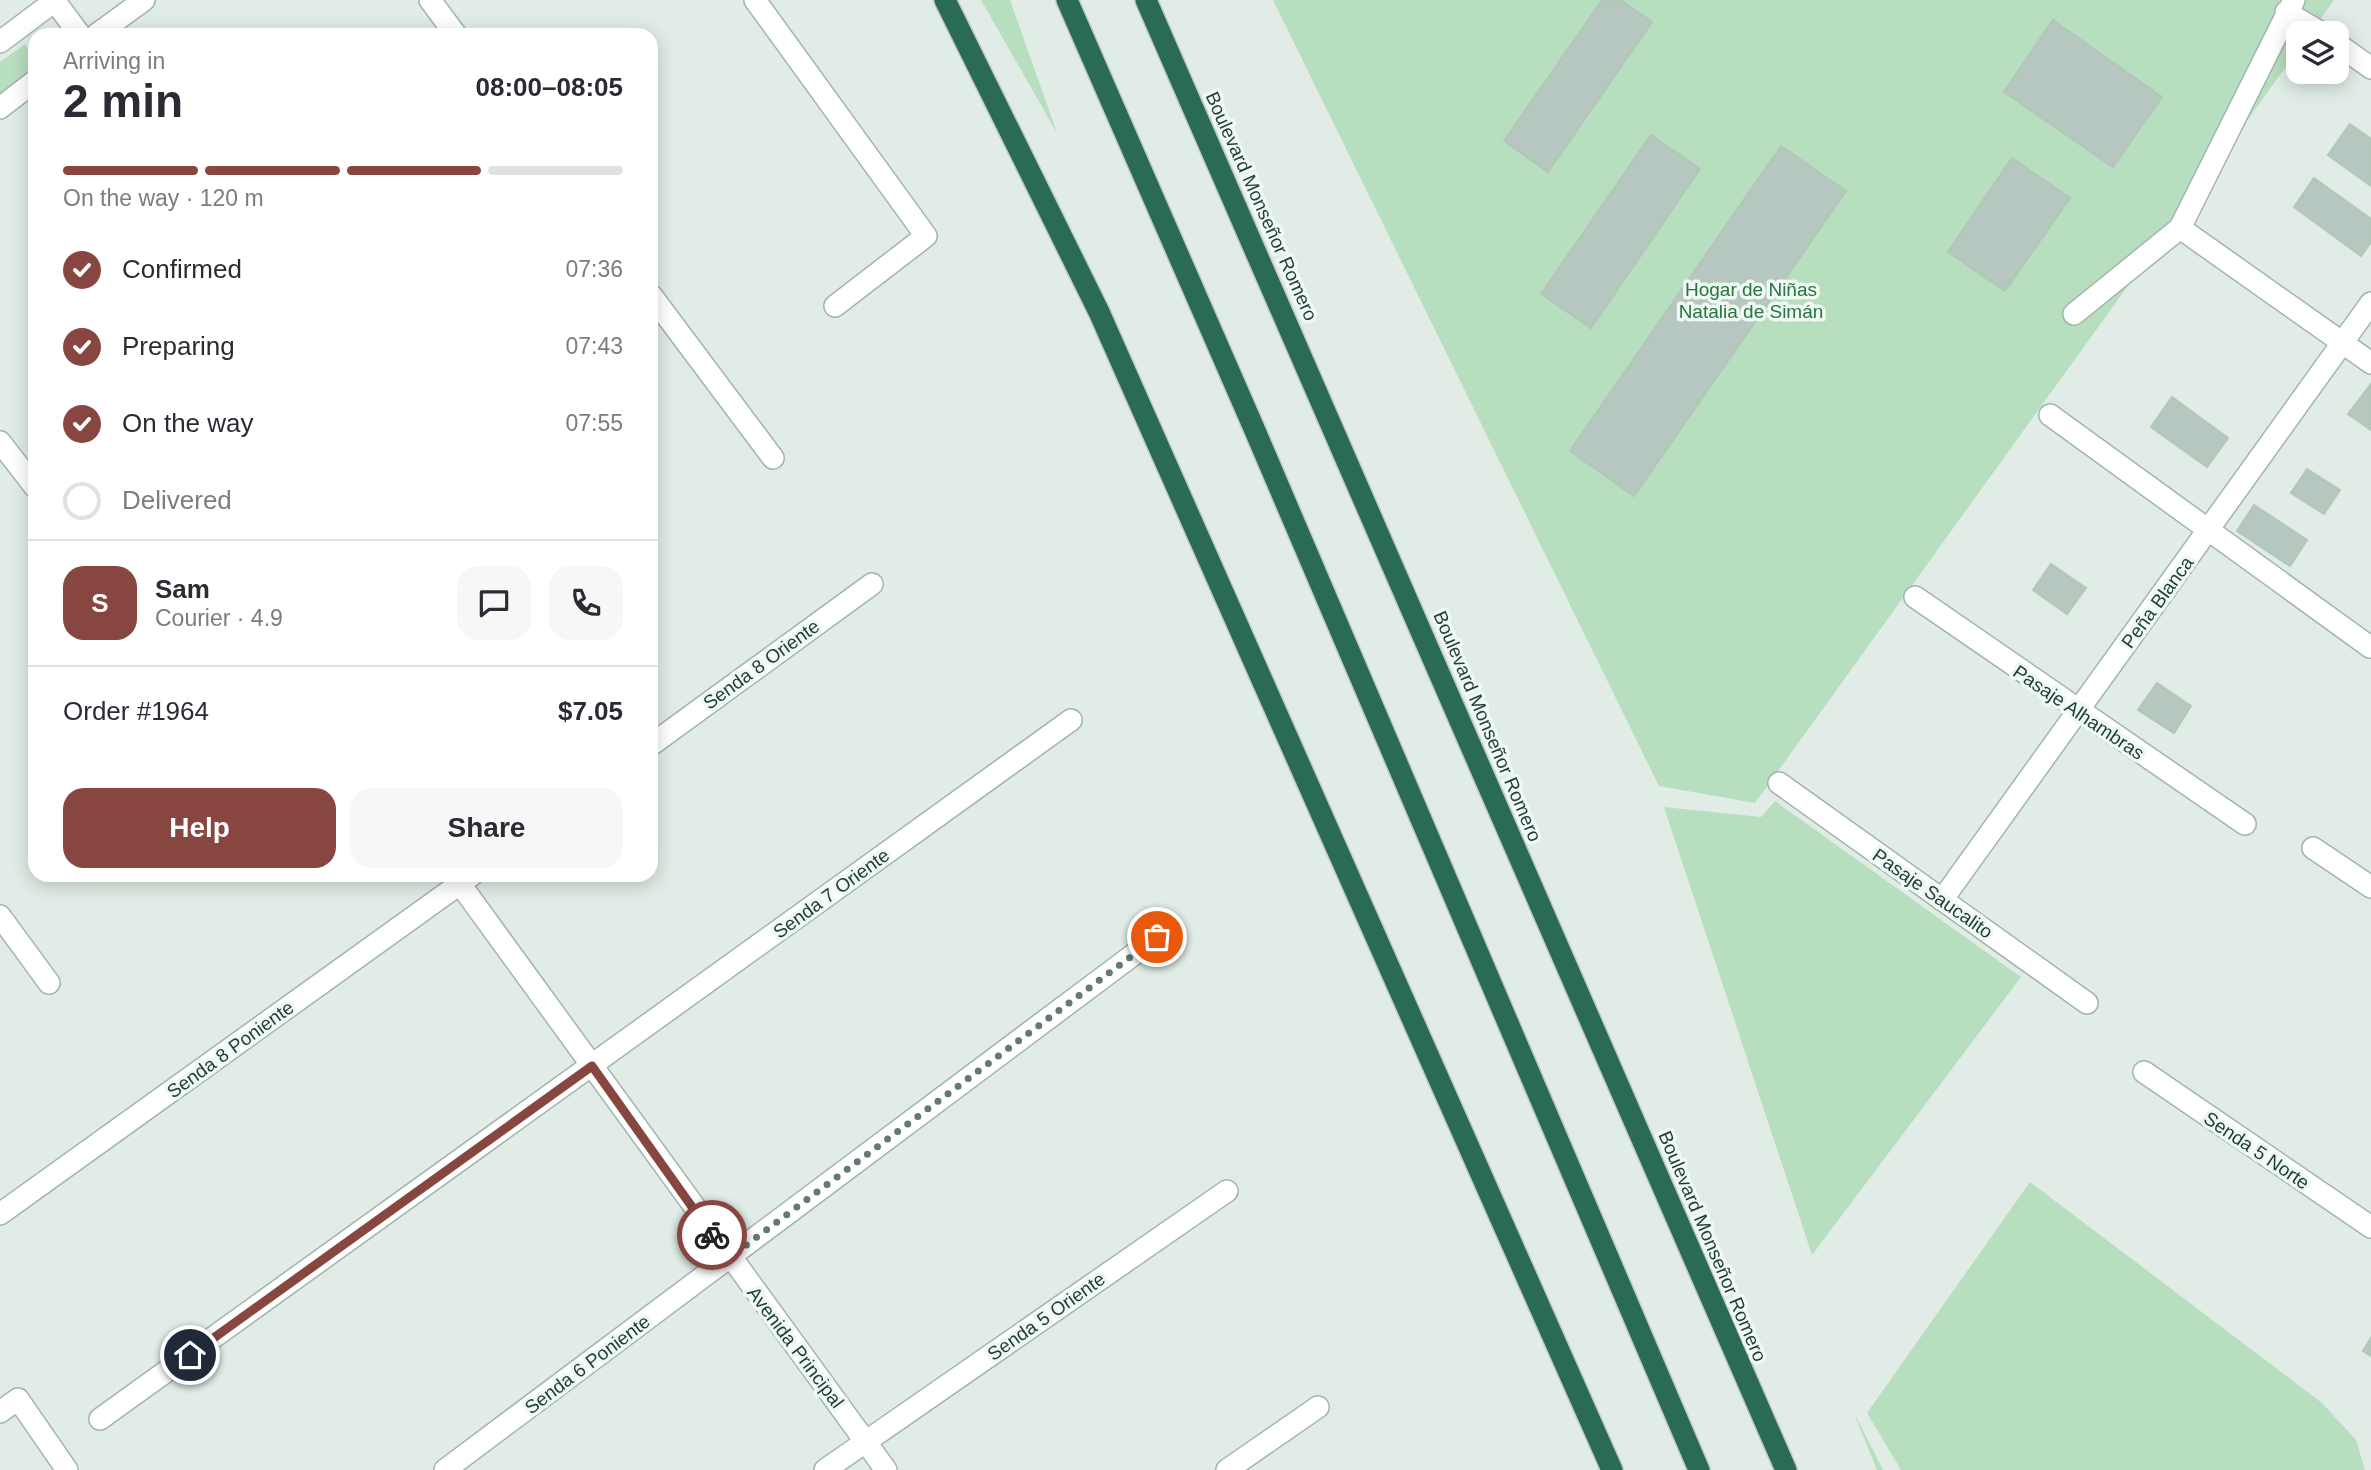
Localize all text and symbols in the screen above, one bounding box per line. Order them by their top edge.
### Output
map controls [2286,21,2349,84]
button: layers [2286,21,2349,84]
text: Arriving in [63,48,165,74]
text: 08:00–08:05 [476,72,623,102]
text: 2 min [63,75,183,127]
street label: Boulevard Monseñor Romero [1201,89,1322,324]
text: On the way · 120 m [63,185,264,211]
icon: check [63,251,101,289]
text: Confirmed [122,254,242,284]
text: 07:36 [565,256,623,282]
park label: Hogar de Niñas Natalia de Simán [1679,279,1823,322]
icon: check [63,328,101,366]
text: Preparing [122,331,235,361]
text: 07:43 [565,333,623,359]
icon: check [63,405,101,443]
text: On the way [122,408,254,438]
text: 07:55 [565,410,623,436]
text: Delivered [122,485,232,515]
street label: Peña Blanca [2117,552,2198,652]
button: chat [457,566,531,640]
button: phone [549,566,623,640]
text: Sam [155,574,210,604]
text: S [91,588,109,618]
text: Courier · 4.9 [155,605,283,631]
street label: Boulevard Monseñor Romero [1429,608,1546,845]
street label: Senda 8 Oriente [699,615,823,714]
street label: Pasaje Alhambras [2009,661,2148,764]
text: Order #1964 [63,696,209,726]
text: $7.05 [558,696,623,726]
button: Help [63,788,336,868]
button: Share [350,788,623,868]
street label: Senda 7 Oriente [769,844,893,943]
street label: Pasaje Saucalito [1869,844,1997,943]
pin [1127,907,1187,967]
icon: bag [1138,918,1176,956]
street label: Senda 8 Poniente [163,997,298,1102]
street label: Senda 5 Norte [2200,1107,2313,1193]
street label: Boulevard Monseñor Romero [1654,1128,1771,1365]
courier [677,1200,747,1270]
icon: bike [693,1216,731,1254]
street label: Senda 5 Oriente [984,1268,1109,1365]
street label: Avenida Principal [743,1282,848,1412]
street label: Senda 6 Poniente [521,1311,654,1418]
pin [160,1325,220,1385]
icon: home [171,1336,209,1374]

